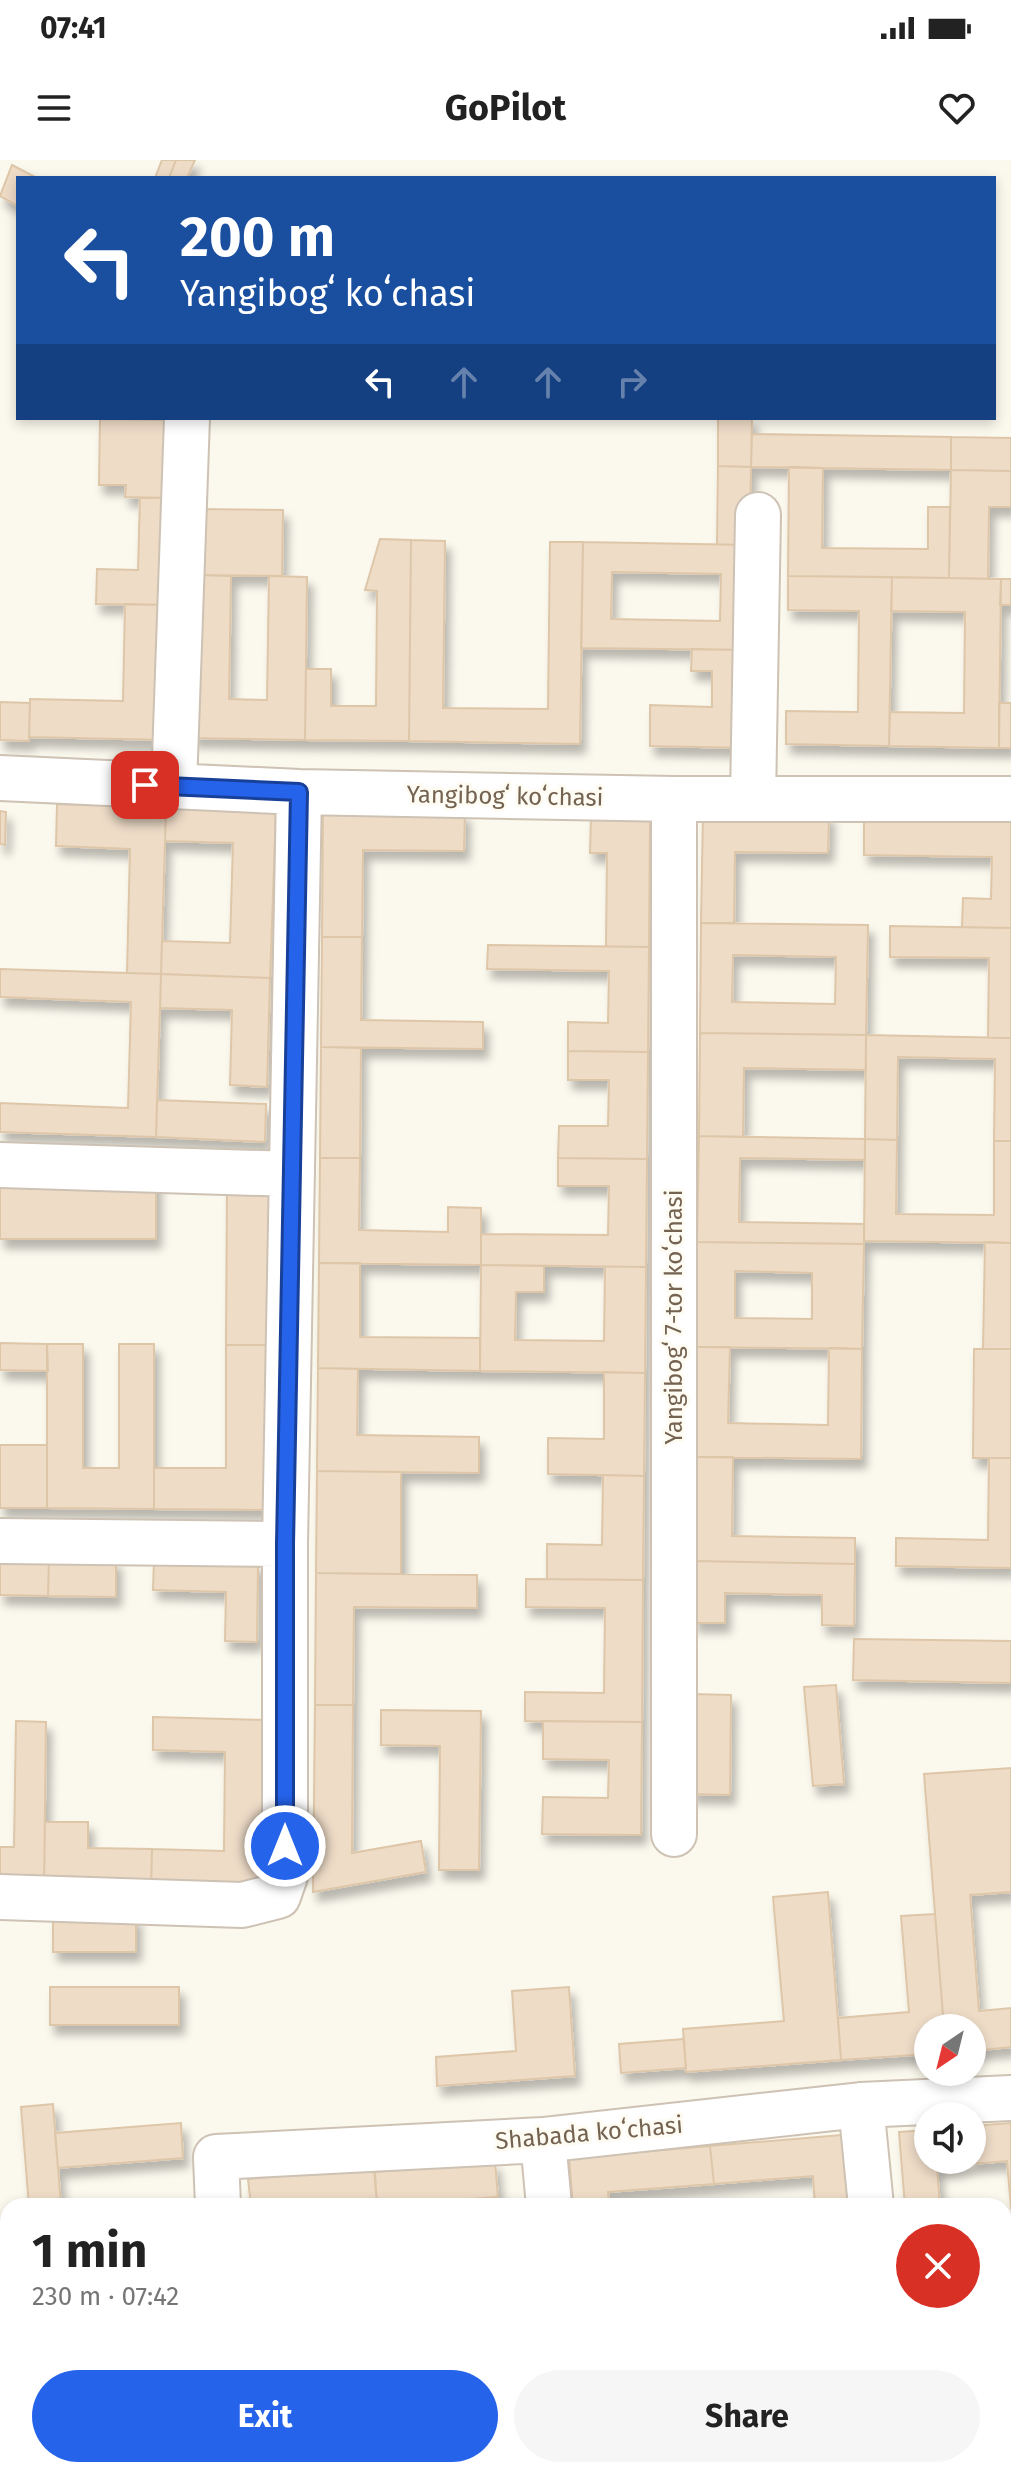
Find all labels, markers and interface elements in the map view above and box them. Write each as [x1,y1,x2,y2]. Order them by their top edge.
text: 07:41 [40,10,107,46]
icon: menu [32,86,76,130]
text: GoPilot [445,86,566,130]
icon: heart [935,86,979,130]
text: 200 m [180,204,335,271]
icon: left [48,208,152,312]
text: Yangibogʻ koʻchasi [180,272,476,316]
icon: left [358,360,402,404]
icon: ahead [442,360,486,404]
icon: ahead [526,360,570,404]
icon: right [610,360,654,404]
pin [111,751,179,819]
icon: arrive [123,763,167,807]
street label: Yangibogʻ koʻchasi [406,780,604,812]
street label: Yangibogʻ 7-tor koʻchasi [660,1189,688,1445]
position arrow [243,1804,327,1888]
north arrow [914,2014,986,2086]
map controls [914,2014,986,2174]
button: sound [914,2102,986,2174]
street label: Shabada koʻchasi [494,2111,684,2155]
text: 1 min [32,2222,147,2280]
button: close [896,2224,980,2308]
text: 230 m · 07:42 [32,2281,179,2312]
button: Exit [32,2370,498,2462]
button: Share [514,2370,980,2462]

